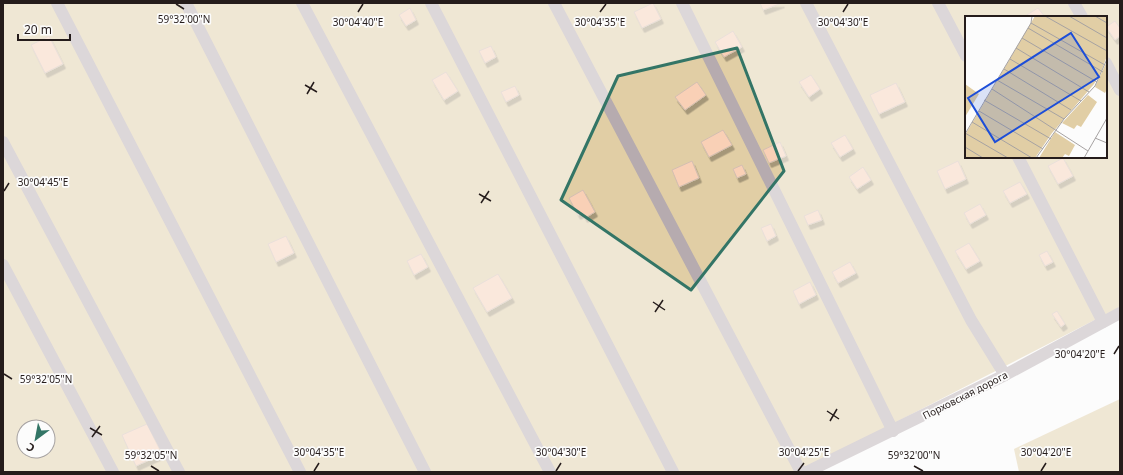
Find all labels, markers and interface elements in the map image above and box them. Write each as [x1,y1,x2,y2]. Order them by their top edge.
text: 59°32'00"N [158,12,210,26]
text: 30°04'40"E [333,15,383,29]
text: 30°04'35"E [575,15,625,29]
text: 30°04'30"E [818,15,868,29]
scale bar [18,16,70,42]
inset map [965,16,1107,158]
text: 20 m [24,21,52,38]
text: 30°04'45"E [18,175,68,189]
text: 30°04'20"E [1055,347,1105,361]
street label: Порховская дорога [920,368,1010,422]
text: 59°32'05"N [20,372,72,386]
north arrow [16,419,56,459]
text: С [23,440,37,456]
text: 30°04'35"E [294,445,344,459]
text: 30°04'30"E [536,445,586,459]
text: 30°04'25"E [779,445,829,459]
text: 30°04'20"E [1021,445,1071,459]
text: 59°32'05"N [125,448,177,462]
text: 59°32'00"N [888,448,940,462]

